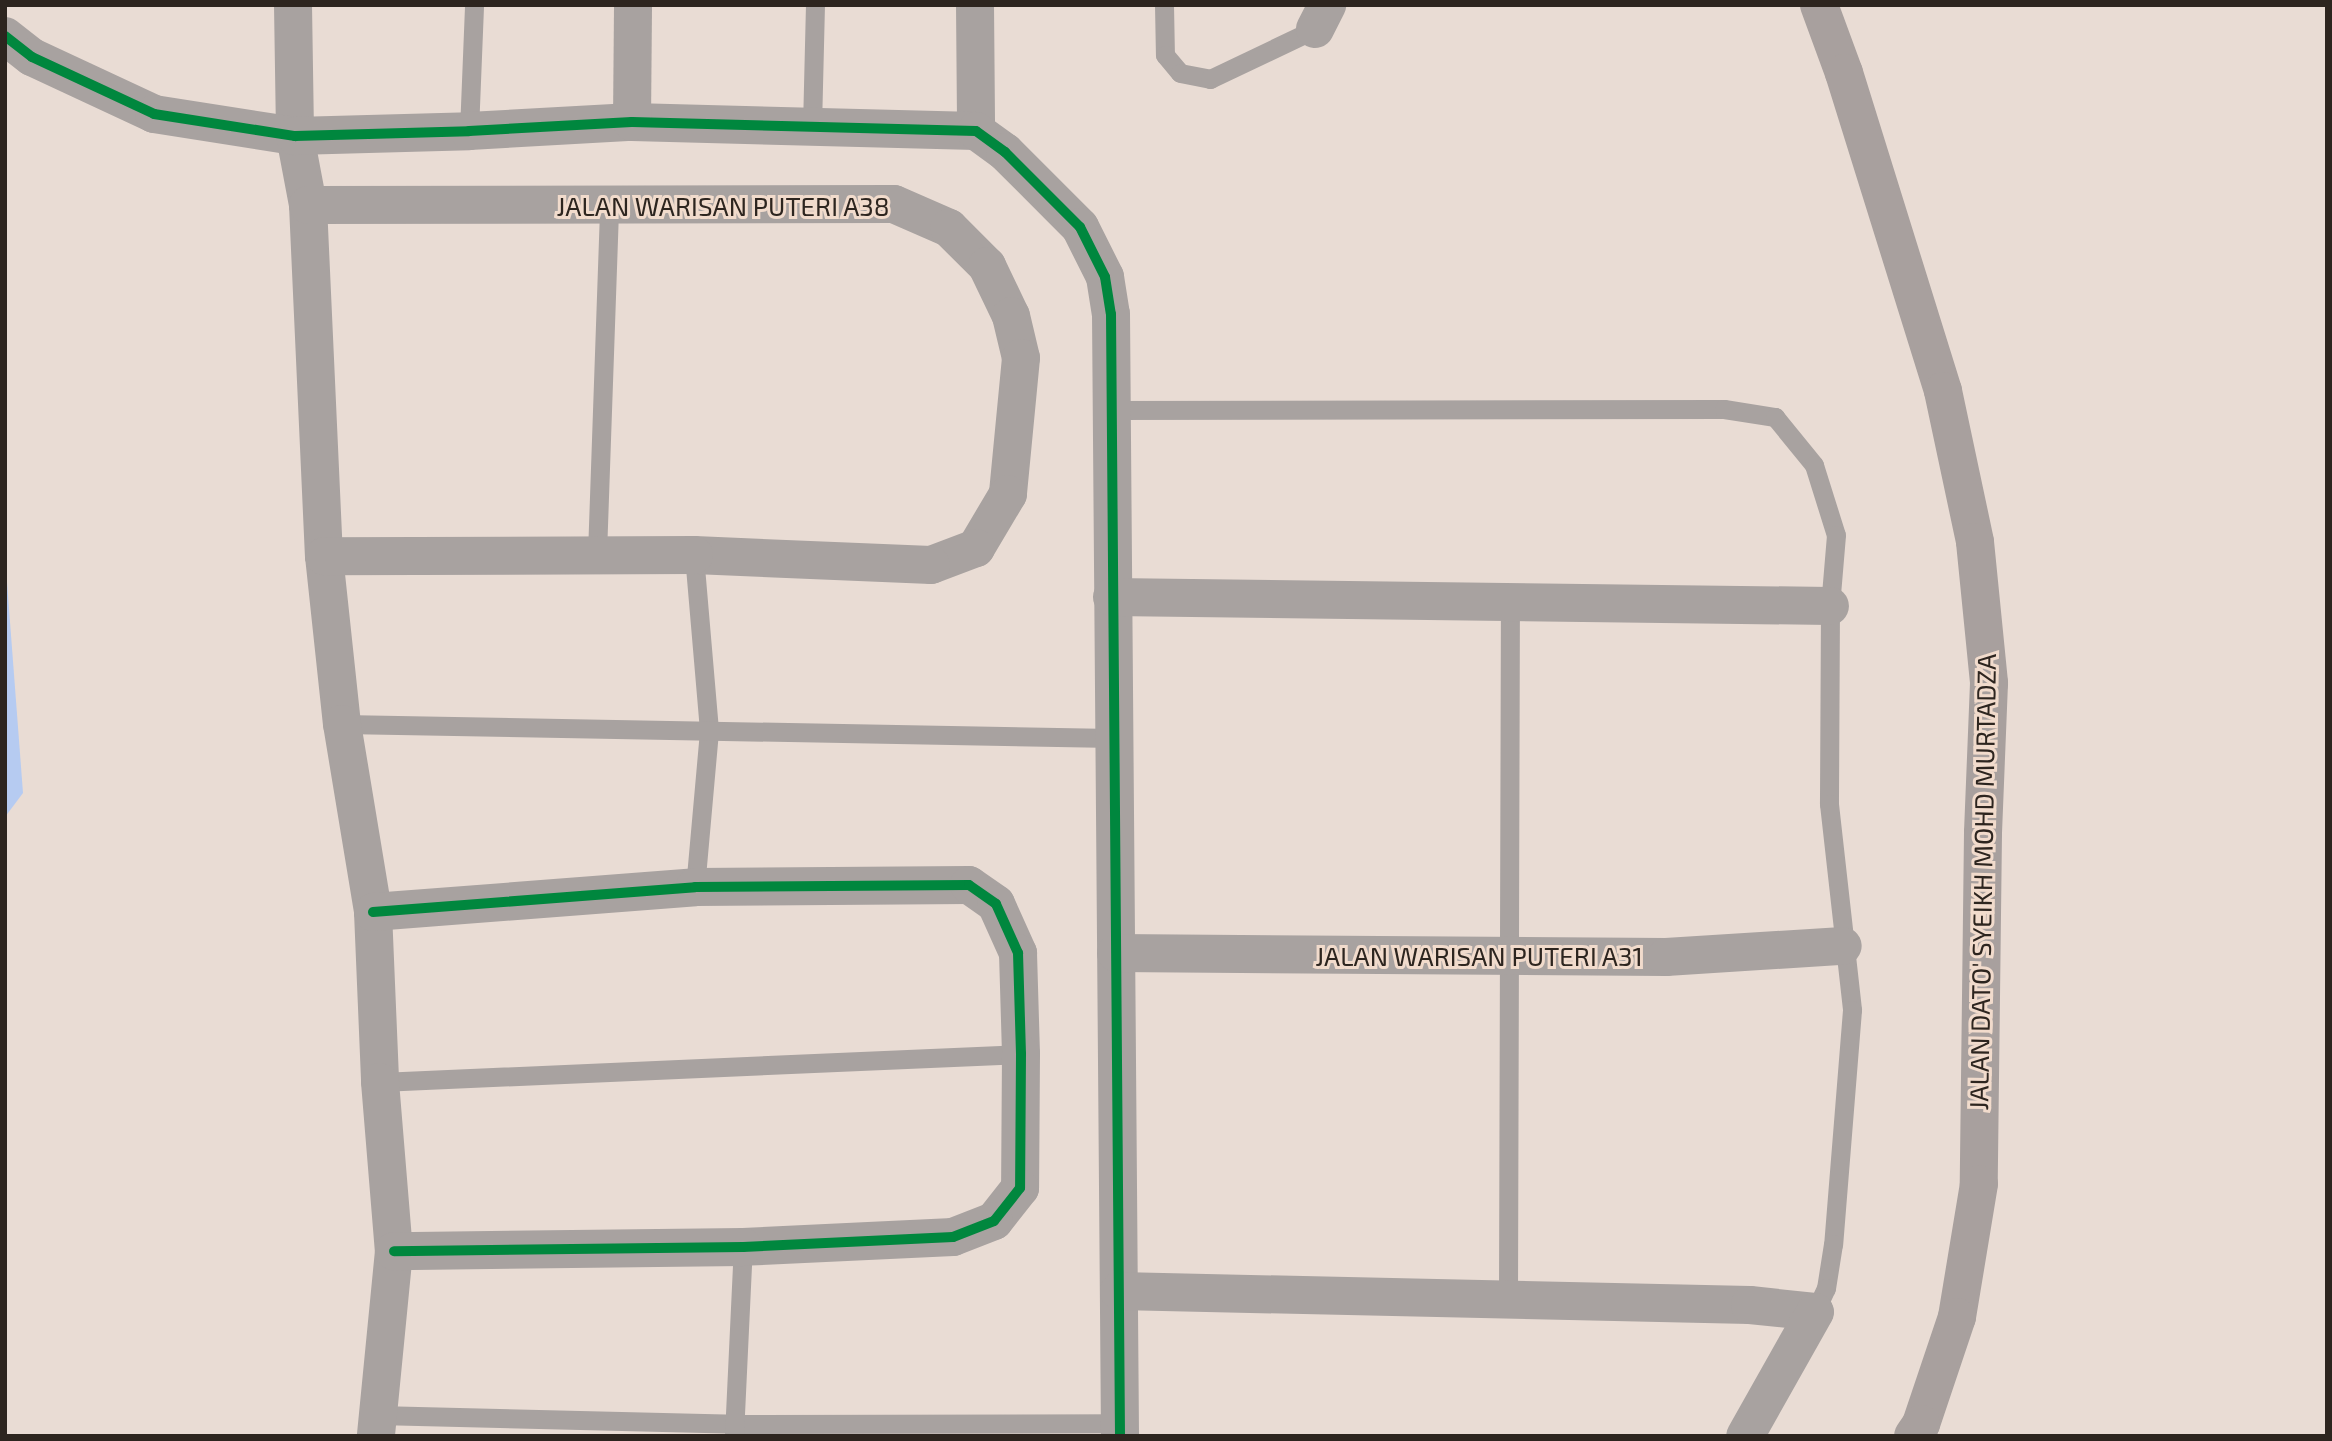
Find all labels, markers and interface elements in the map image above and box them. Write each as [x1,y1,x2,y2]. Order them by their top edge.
street label: JALAN WARISAN PUTERI A38 [556,190,890,222]
street label: JALAN DATO' SYEIKH MOHD MURTADZA [1962,653,2002,1111]
street label: JALAN WARISAN PUTERI A31 [1315,940,1643,972]

